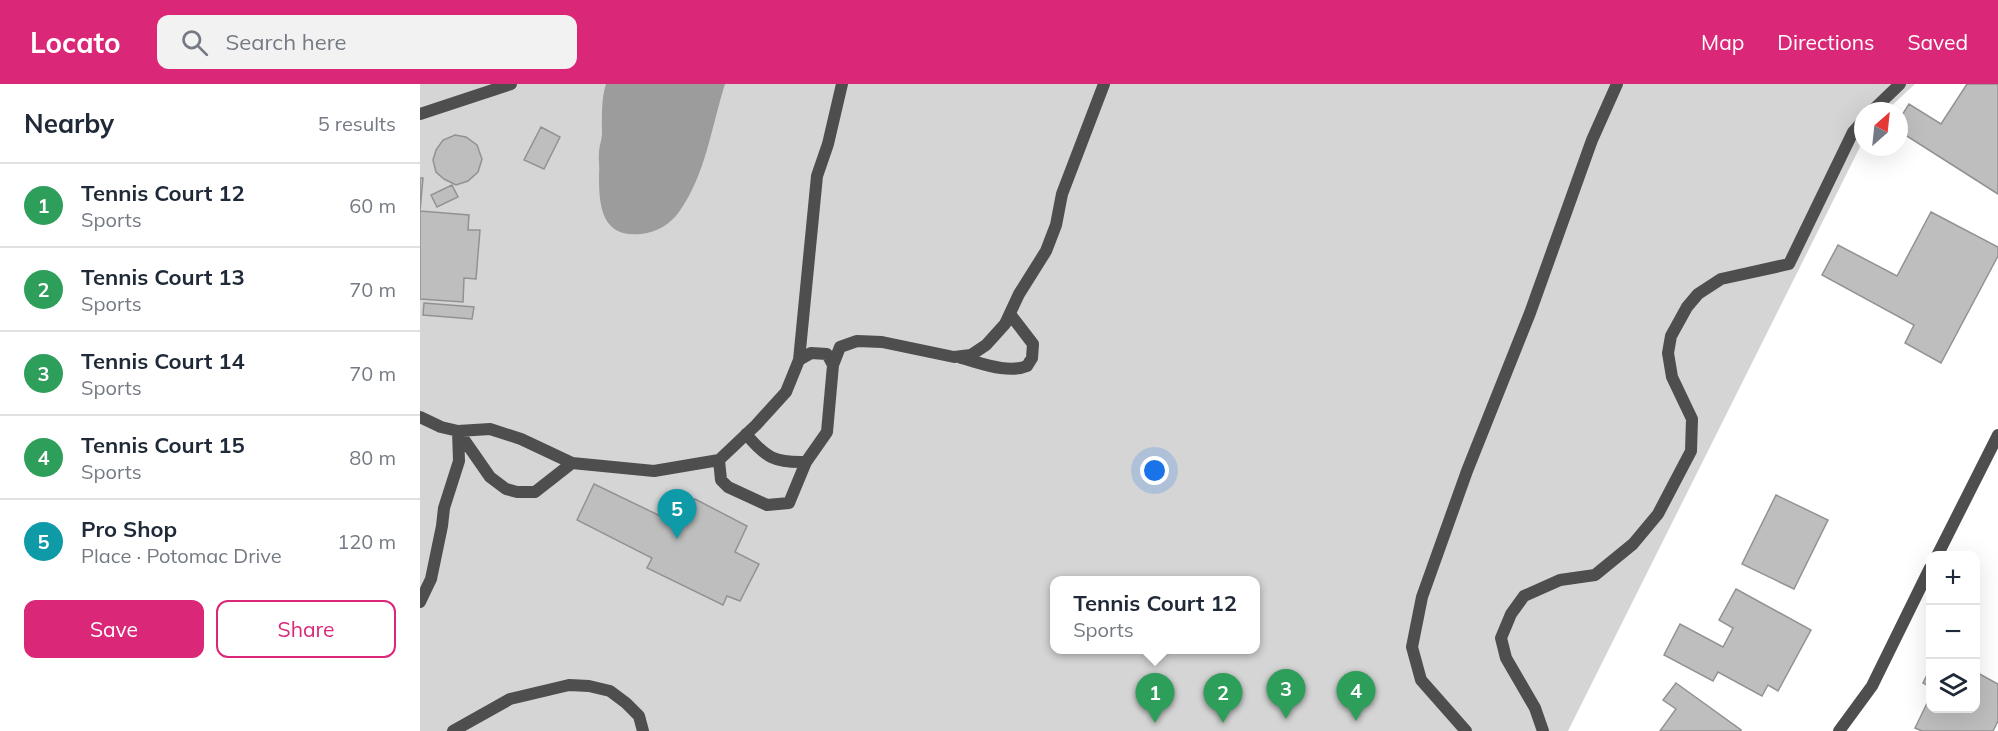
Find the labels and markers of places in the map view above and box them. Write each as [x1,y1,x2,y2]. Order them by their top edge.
pin: 5 [658,490,696,539]
pin: 3 [1266,670,1306,719]
pin: 4 [1336,672,1376,721]
pin: 1 [1136,674,1174,723]
pin: 2 [1204,674,1242,723]

